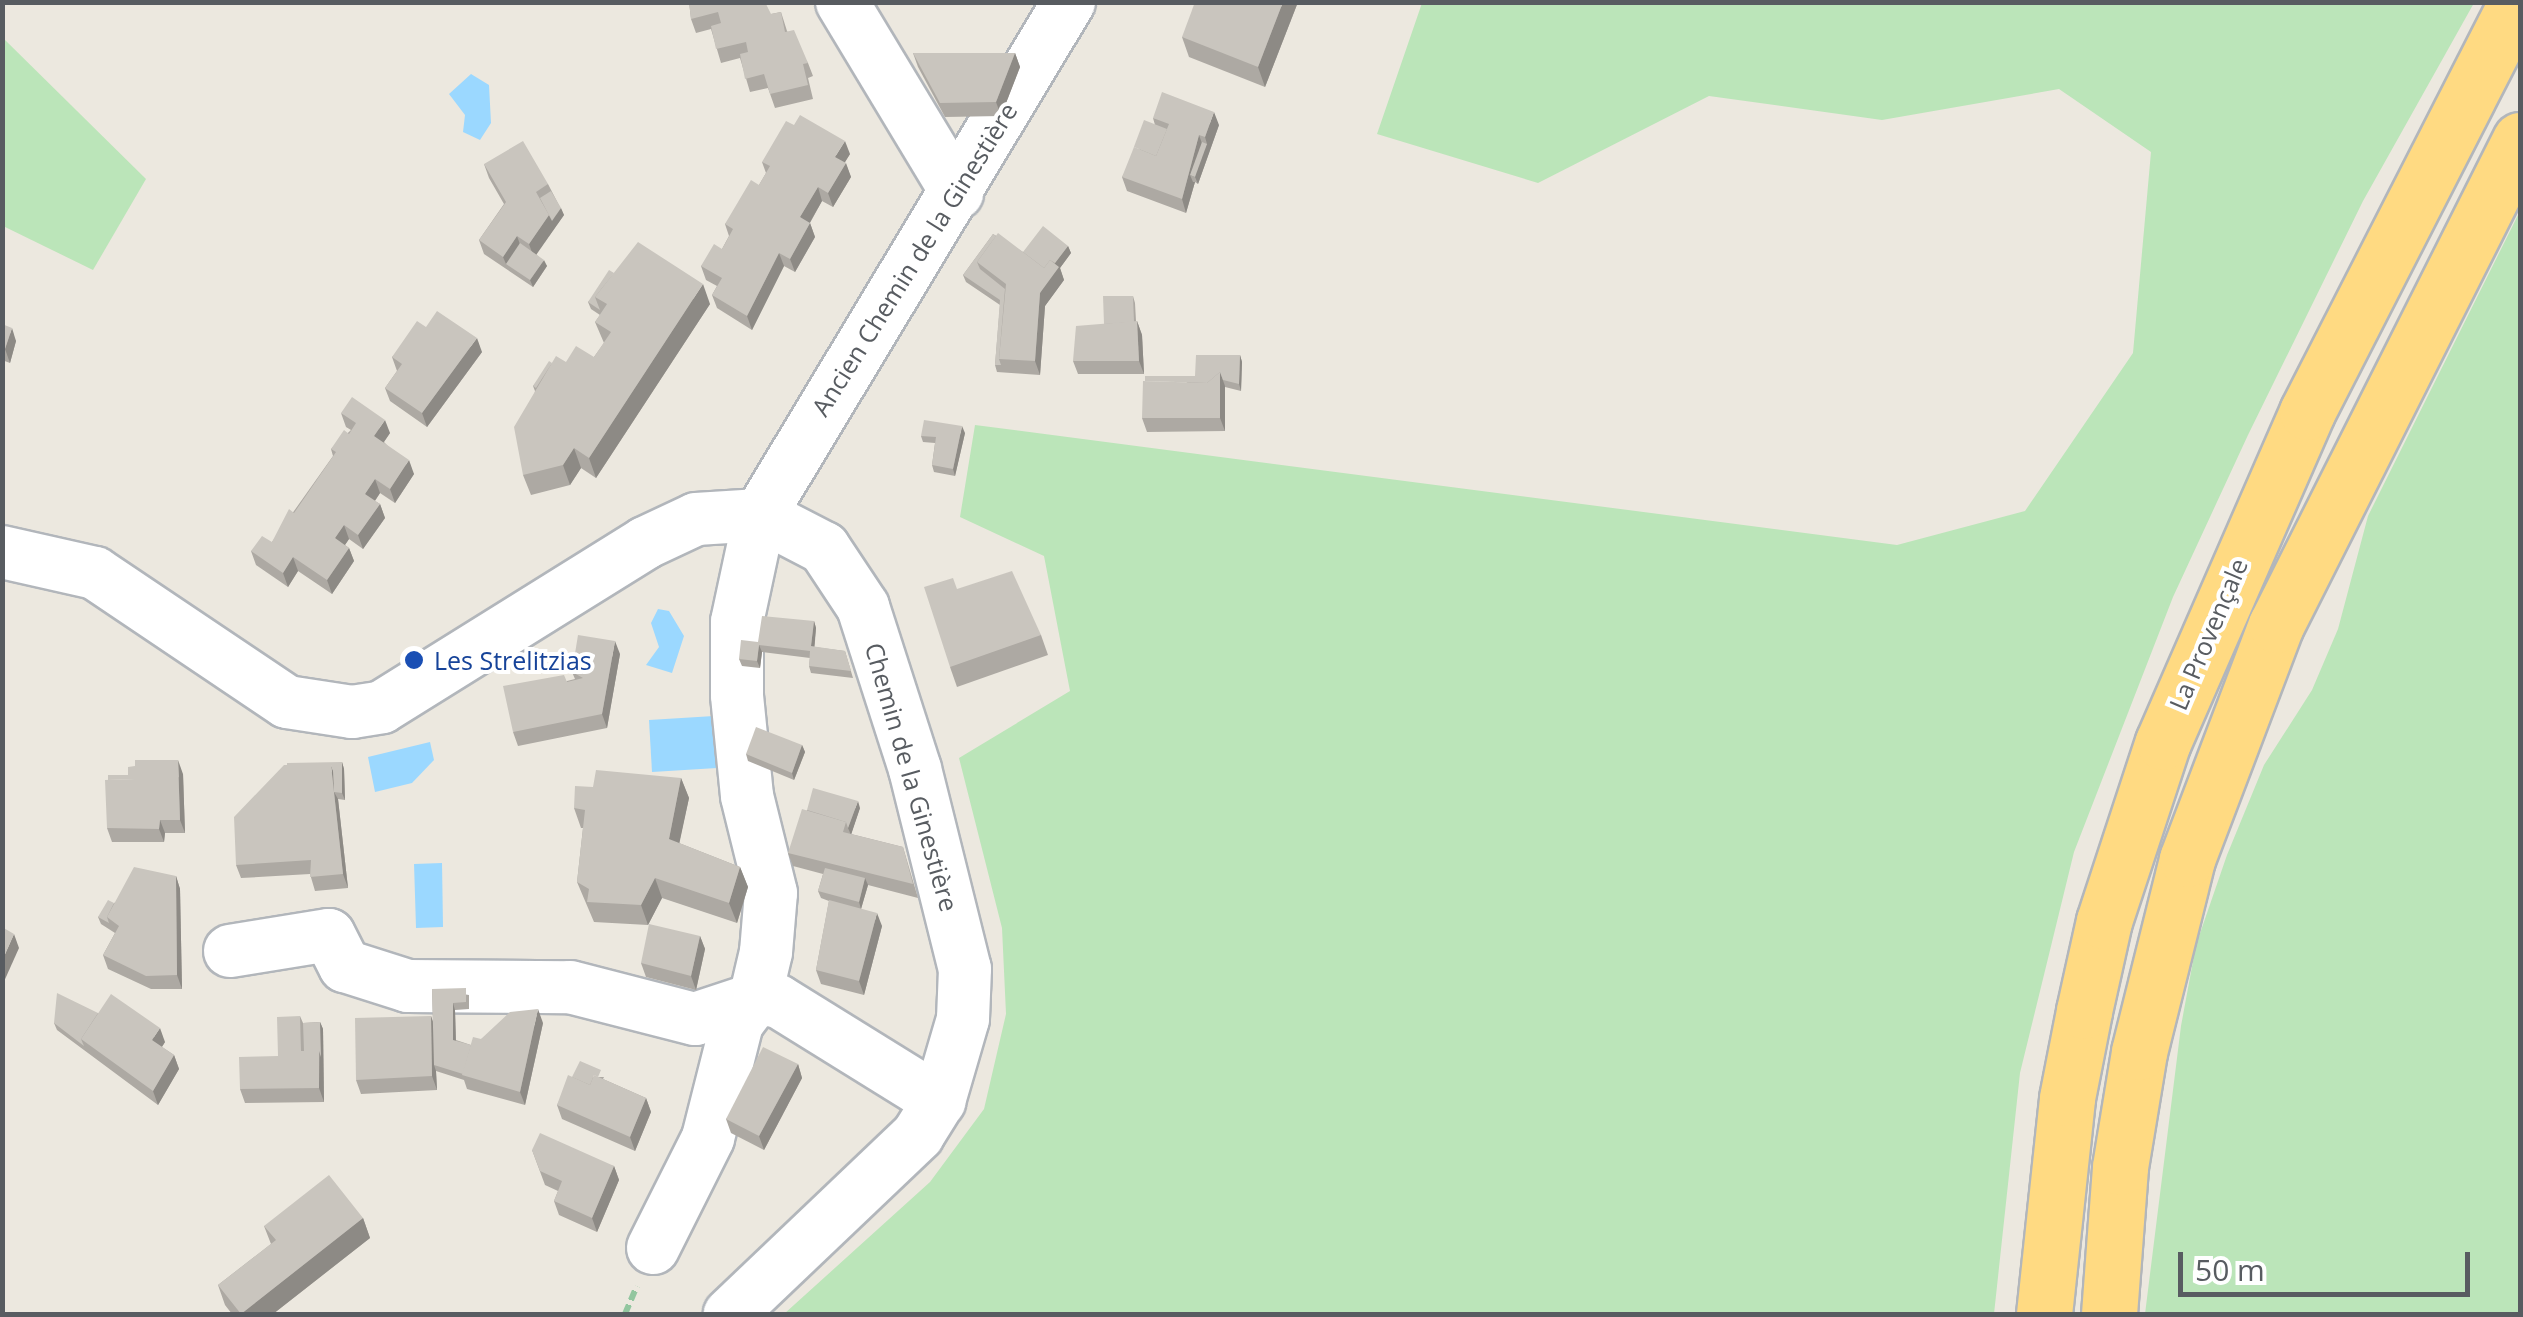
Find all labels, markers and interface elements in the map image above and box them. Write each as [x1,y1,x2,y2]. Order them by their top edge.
street label: Ancien Chemin de la Ginestière [805,97,1023,421]
street label: La Provençale [2163,554,2253,714]
street label: Chemin de la Ginestière [859,639,965,915]
place label: Les Strelitzias [434,645,592,675]
marker: Les Strelitzias [403,649,425,671]
scale bar [2183,1232,2476,1294]
text: 50 m [2195,1249,2265,1290]

